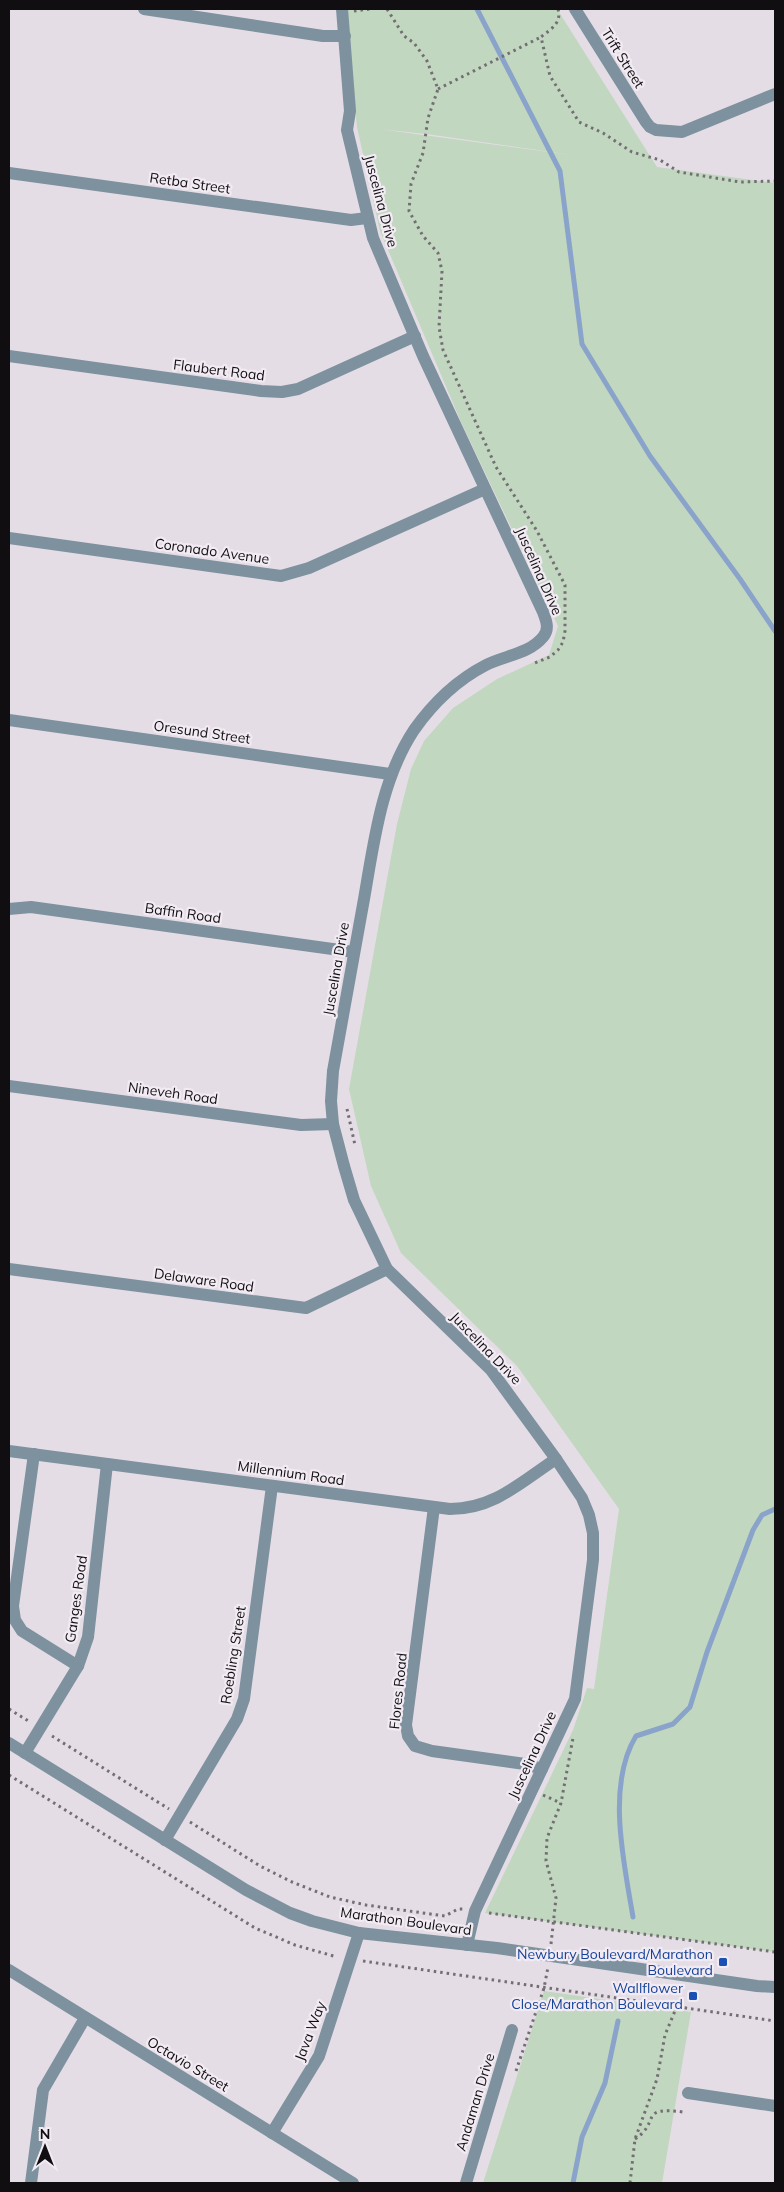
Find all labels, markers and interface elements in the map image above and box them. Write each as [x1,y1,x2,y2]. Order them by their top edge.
street label: Trift Street [597,25,649,91]
street label: Juscelina Drive [360,153,402,249]
street label: Retba Street [149,168,232,198]
street label: Flaubert Road [172,355,266,385]
street label: Juscelina Drive [512,524,566,618]
street label: Coronado Avenue [154,534,270,568]
street label: Oresund Street [153,716,252,748]
street label: Baffin Road [144,899,222,927]
street label: Juscelina Drive [319,921,353,1017]
street label: Nineveh Road [127,1078,219,1108]
street label: Delaware Road [153,1264,255,1296]
street label: Juscelina Drive [447,1308,525,1388]
street label: Millennium Road [236,1457,346,1489]
street label: Ganges Road [61,1554,91,1644]
street label: Roebling Street [216,1604,250,1705]
street label: Flores Road [385,1652,411,1730]
street label: Juscelina Drive [504,1708,560,1802]
street label: Marathon Boulevard [339,1903,473,1939]
place label: Newbury Boulevard/Marathon Boulevard [517,1945,713,1979]
marker: Newbury Boulevard/Marathon Boulevard [717,1956,729,1968]
place label: Wallflower Close/Marathon Boulevard [511,1979,684,2013]
marker: Wallflower Close/Marathon Boulevard [687,1990,699,2002]
street label: Java Way [290,1998,330,2064]
street label: Octavio Street [144,2033,232,2095]
street label: Andaman Drive [452,2051,498,2153]
north arrow [20,2122,70,2172]
text: N [40,2125,50,2143]

